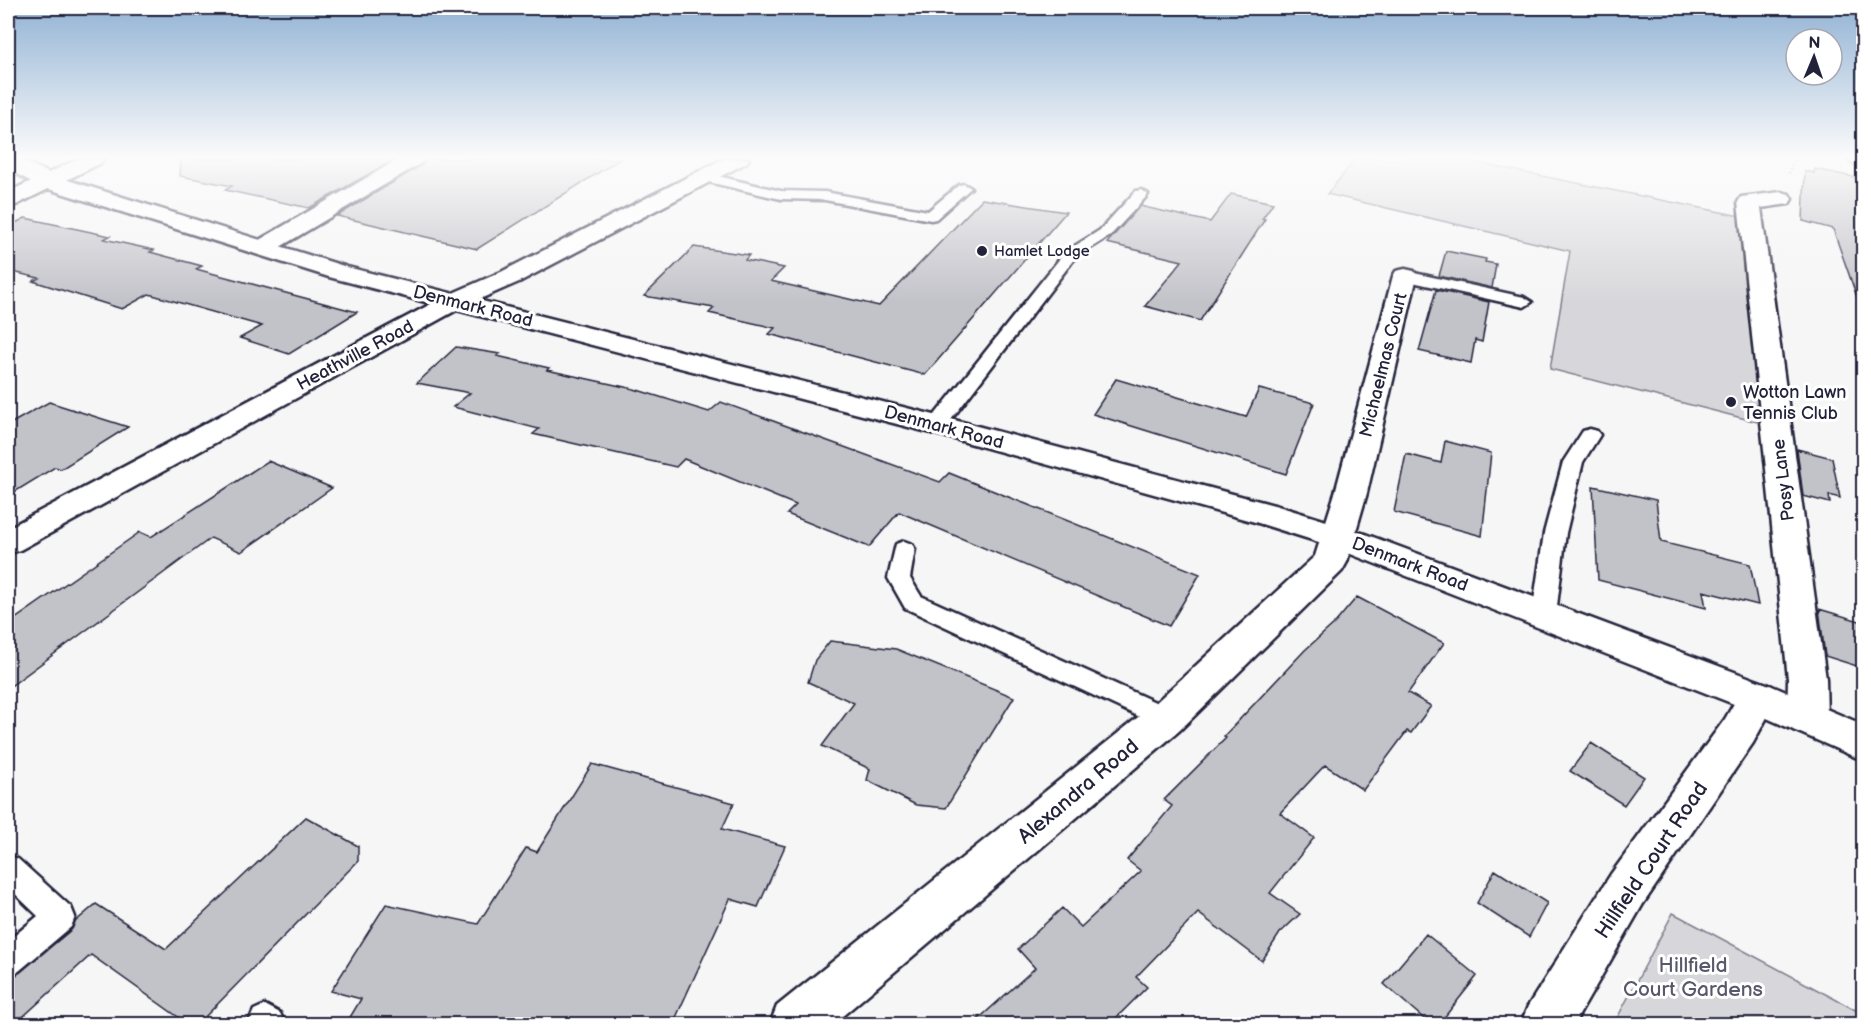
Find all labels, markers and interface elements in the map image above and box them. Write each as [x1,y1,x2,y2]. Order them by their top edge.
north arrow [1784,27,1844,87]
text: N [1808,34,1821,53]
place label: Hamlet Lodge [994,242,1090,261]
marker: Hamlet Lodge [975,244,989,258]
street label: Denmark Road [411,281,535,331]
street label: Michaelmas Court [1355,290,1412,440]
street label: Heathville Road [293,316,417,395]
place label: Wotton Lawn Tennis Club [1743,382,1846,424]
marker: Wotton Lawn Tennis Club [1724,395,1738,409]
street label: Denmark Road [882,401,1006,453]
street label: Posy Lane [1768,437,1799,522]
street label: Denmark Road [1349,533,1471,596]
street label: Alexandra Road [1013,734,1144,849]
street label: Hillfield Court Road [1590,777,1713,943]
park label: Hillfield Court Gardens [1623,953,1763,1002]

